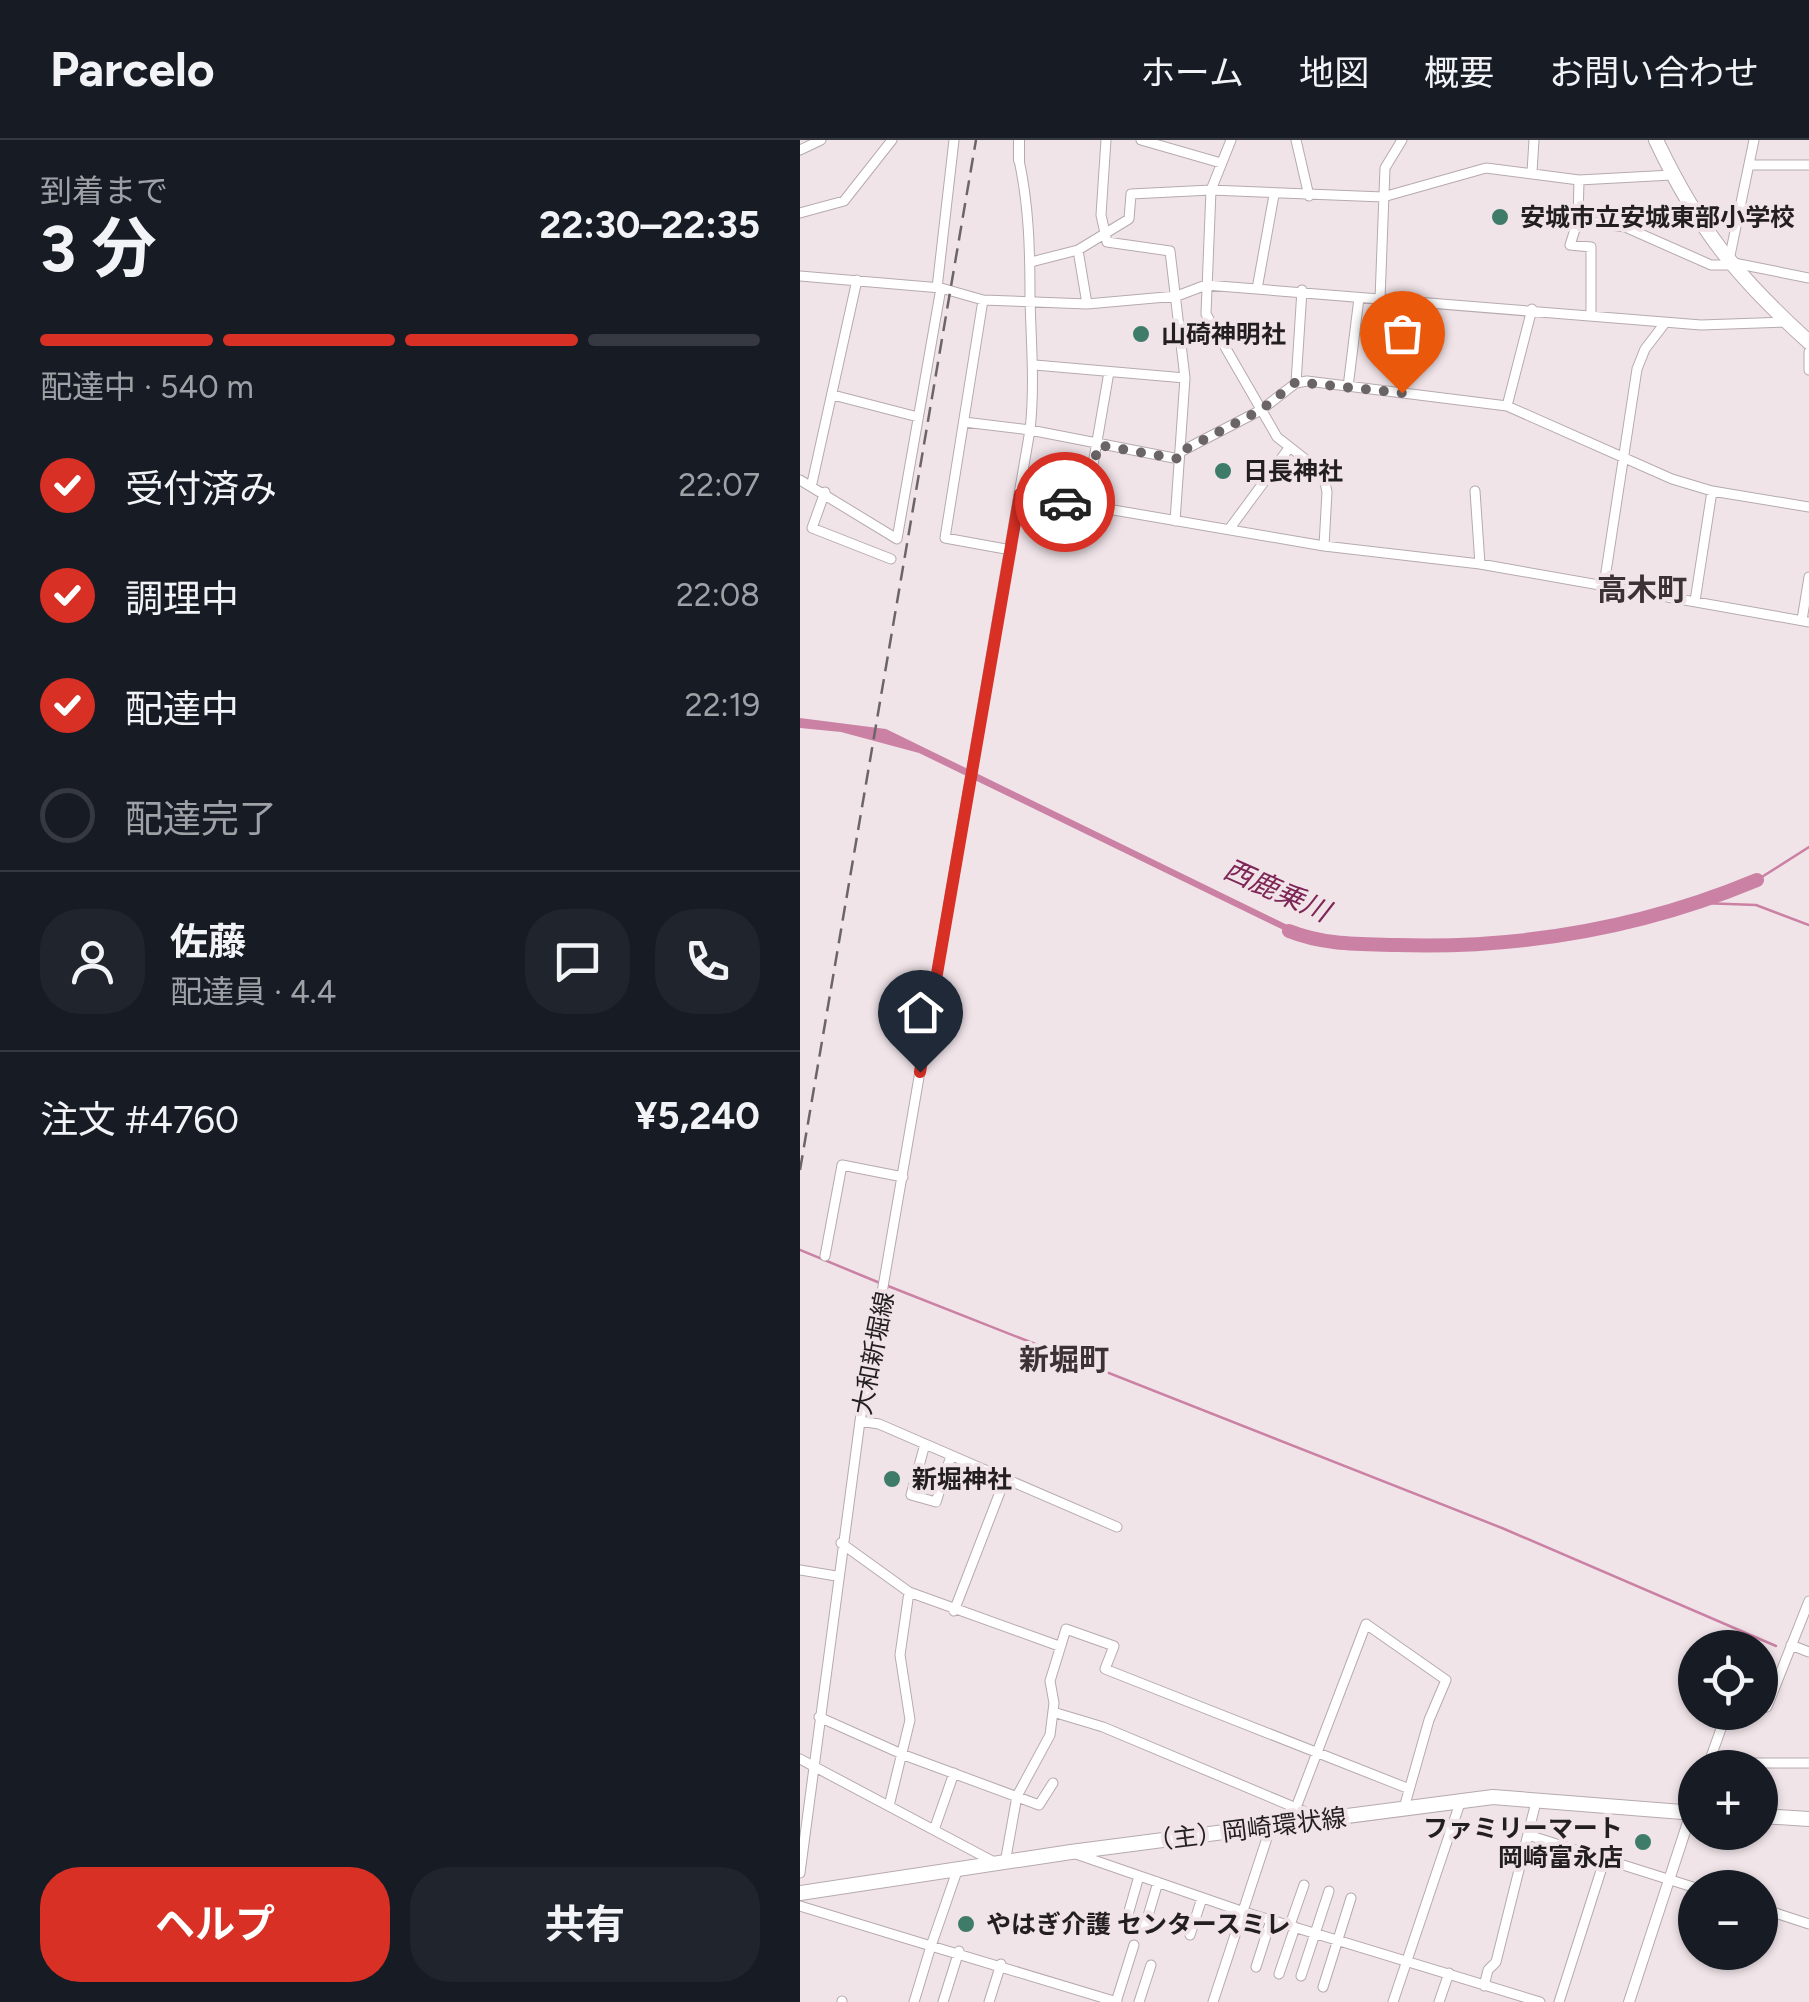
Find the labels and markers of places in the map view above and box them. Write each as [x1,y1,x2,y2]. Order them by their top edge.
place label: 安城市立安城東部小学校 [1520,202,1795,232]
marker: 安城市立安城東部小学校 [1489,206,1511,228]
pin [1360,291,1445,394]
place label: 山碕神明社 [1161,319,1286,349]
marker: 山碕神明社 [1130,323,1152,345]
place label: 日長神社 [1243,456,1343,486]
marker: 日長神社 [1212,460,1234,482]
pin [878,970,963,1073]
place label: 新堀神社 [912,1464,1012,1494]
marker: 新堀神社 [881,1468,903,1490]
place label: ファミリーマート 岡崎富永店 [1423,1813,1623,1872]
marker: ファミリーマート 岡崎富永店 [1632,1831,1654,1853]
place label: やはぎ介護 センタースミレ [986,1909,1291,1939]
marker: やはぎ介護 センタースミレ [955,1913,977,1935]

